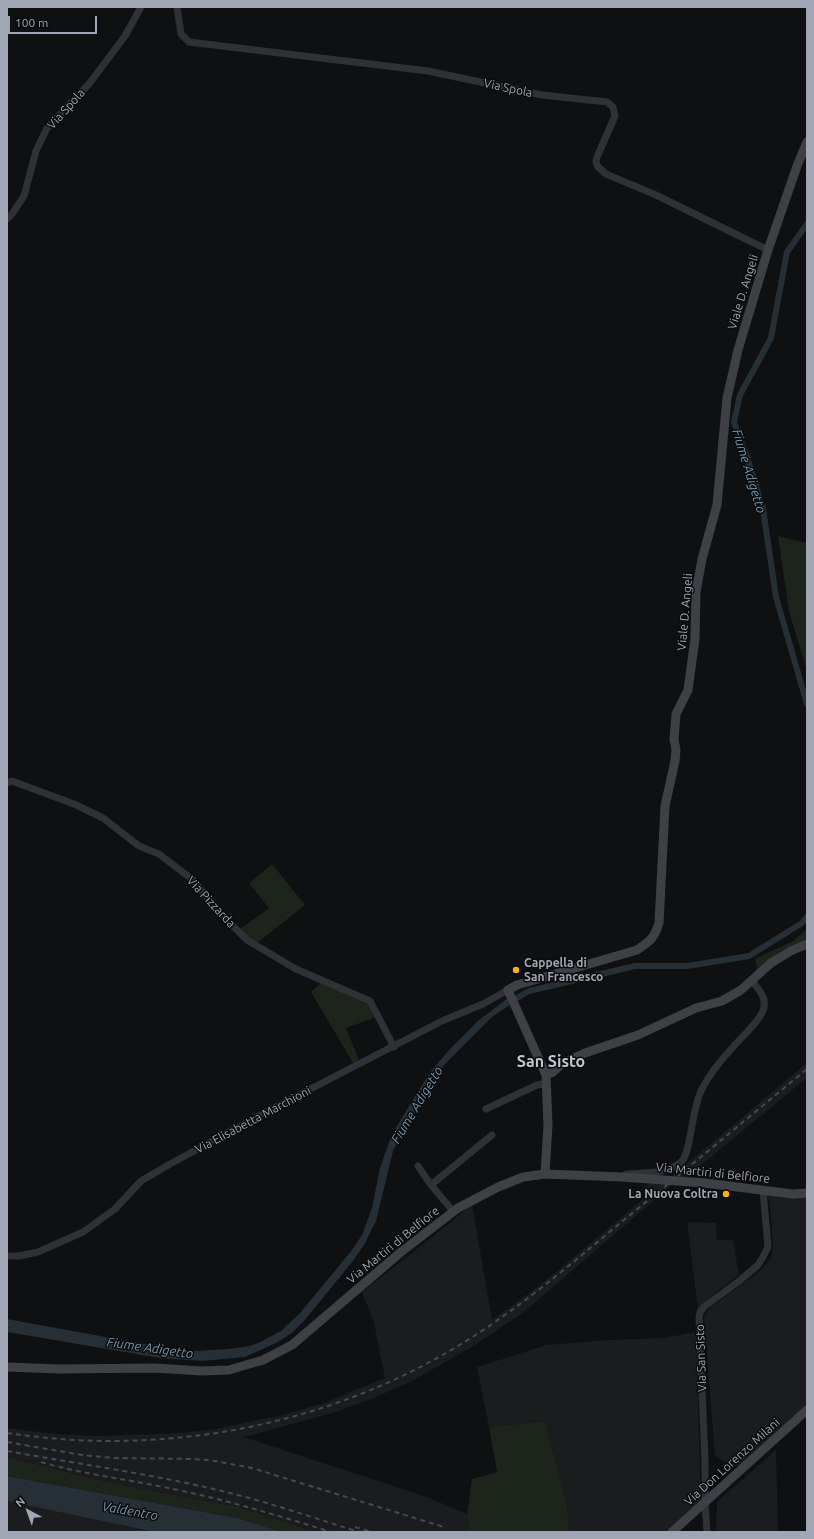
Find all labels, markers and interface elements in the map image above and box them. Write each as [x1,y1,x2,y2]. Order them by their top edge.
scale bar [10,8,99,34]
text: 100 m [15,16,48,29]
street label: Via Spola [482,76,534,100]
street label: Via Spola [44,86,88,132]
street label: Viale D. Angeli [725,253,761,331]
water label: Fiume Adigetto [729,427,769,515]
street label: Viale D. Angeli [674,573,696,651]
street label: Via Pizzarda [184,873,238,931]
place label: Cappella di San Francesco [524,956,603,984]
marker: Cappella di San Francesco [511,965,521,975]
district label: San Sisto [517,1052,585,1072]
water label: Fiume Adigetto [388,1064,446,1146]
street label: Via Elisabetta Marchioni [193,1083,313,1157]
street label: Via Martiri di Belfiore [655,1160,771,1186]
place label: La Nuova Coltra [628,1187,718,1201]
marker: La Nuova Coltra [721,1189,731,1199]
street label: Via Martiri di Belfiore [344,1203,442,1287]
street label: Via San Sisto [693,1324,709,1392]
water label: Fiume Adigetto [106,1334,194,1362]
street label: Via Don Lorenzo Milani [681,1415,783,1509]
north arrow [8,1491,48,1531]
text: N [13,1495,27,1509]
water label: Valdentro [101,1498,159,1524]

